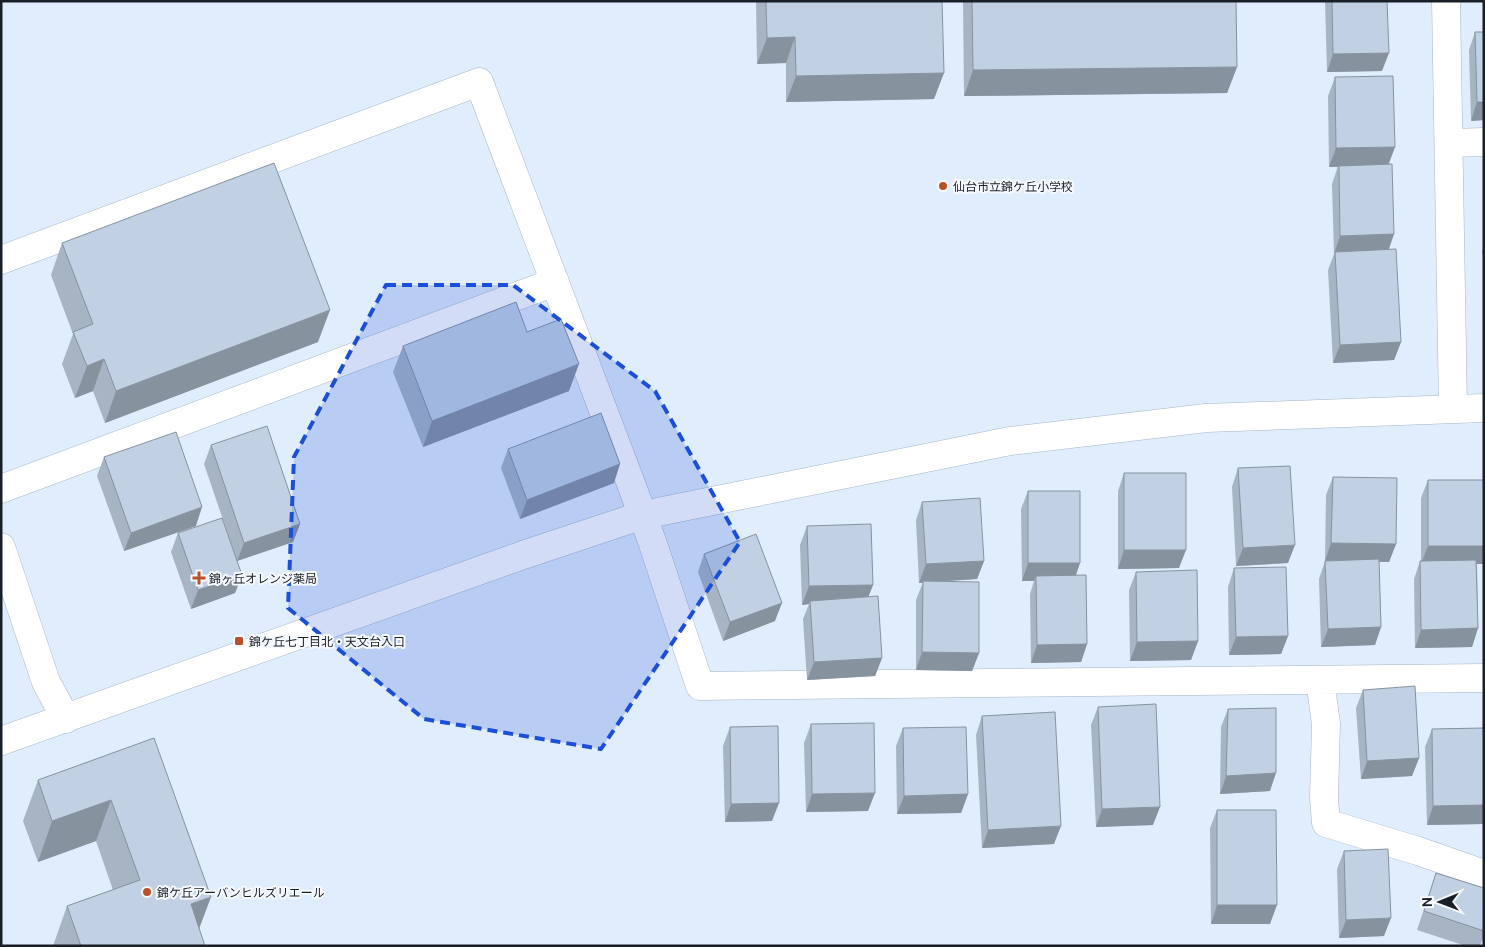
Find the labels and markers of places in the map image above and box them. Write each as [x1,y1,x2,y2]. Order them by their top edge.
marker: 仙台市立錦ケ丘小学校 [937,180,949,192]
place label: 仙台市立錦ケ丘小学校 [953,180,1073,193]
marker: 錦ヶ丘オレンジ薬局 [193,572,205,584]
place label: 錦ヶ丘オレンジ薬局 [209,572,317,585]
marker: 錦ケ丘七丁目北・天文台入口 [233,635,245,647]
place label: 錦ケ丘七丁目北・天文台入口 [249,635,405,648]
marker: 錦ケ丘アーバンヒルズリエール [141,886,153,898]
place label: 錦ケ丘アーバンヒルズリエール [157,886,325,899]

